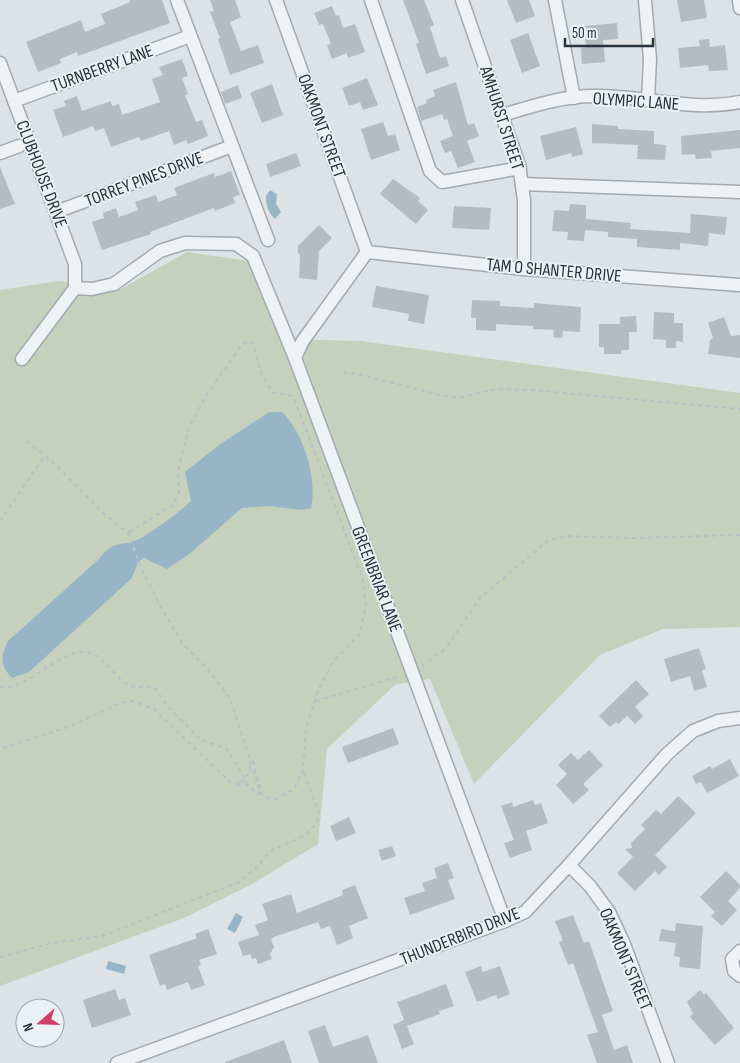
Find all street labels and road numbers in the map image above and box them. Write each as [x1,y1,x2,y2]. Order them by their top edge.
street label: TURNBERRY LANE [48,40,156,97]
street label: AMHURST STREET [475,63,528,173]
street label: OAKMONT STREET [293,71,350,181]
street label: OLYMPIC LANE [592,88,680,115]
street label: CLUBHOUSE DRIVE [11,118,72,231]
street label: TORREY PINES DRIVE [82,147,206,212]
street label: TAM O SHANTER DRIVE [486,254,622,287]
street label: GREENBRIAR LANE [347,523,406,635]
street label: THUNDERBIRD DRIVE [397,903,523,970]
street label: OAKMONT STREET [595,905,656,1013]

